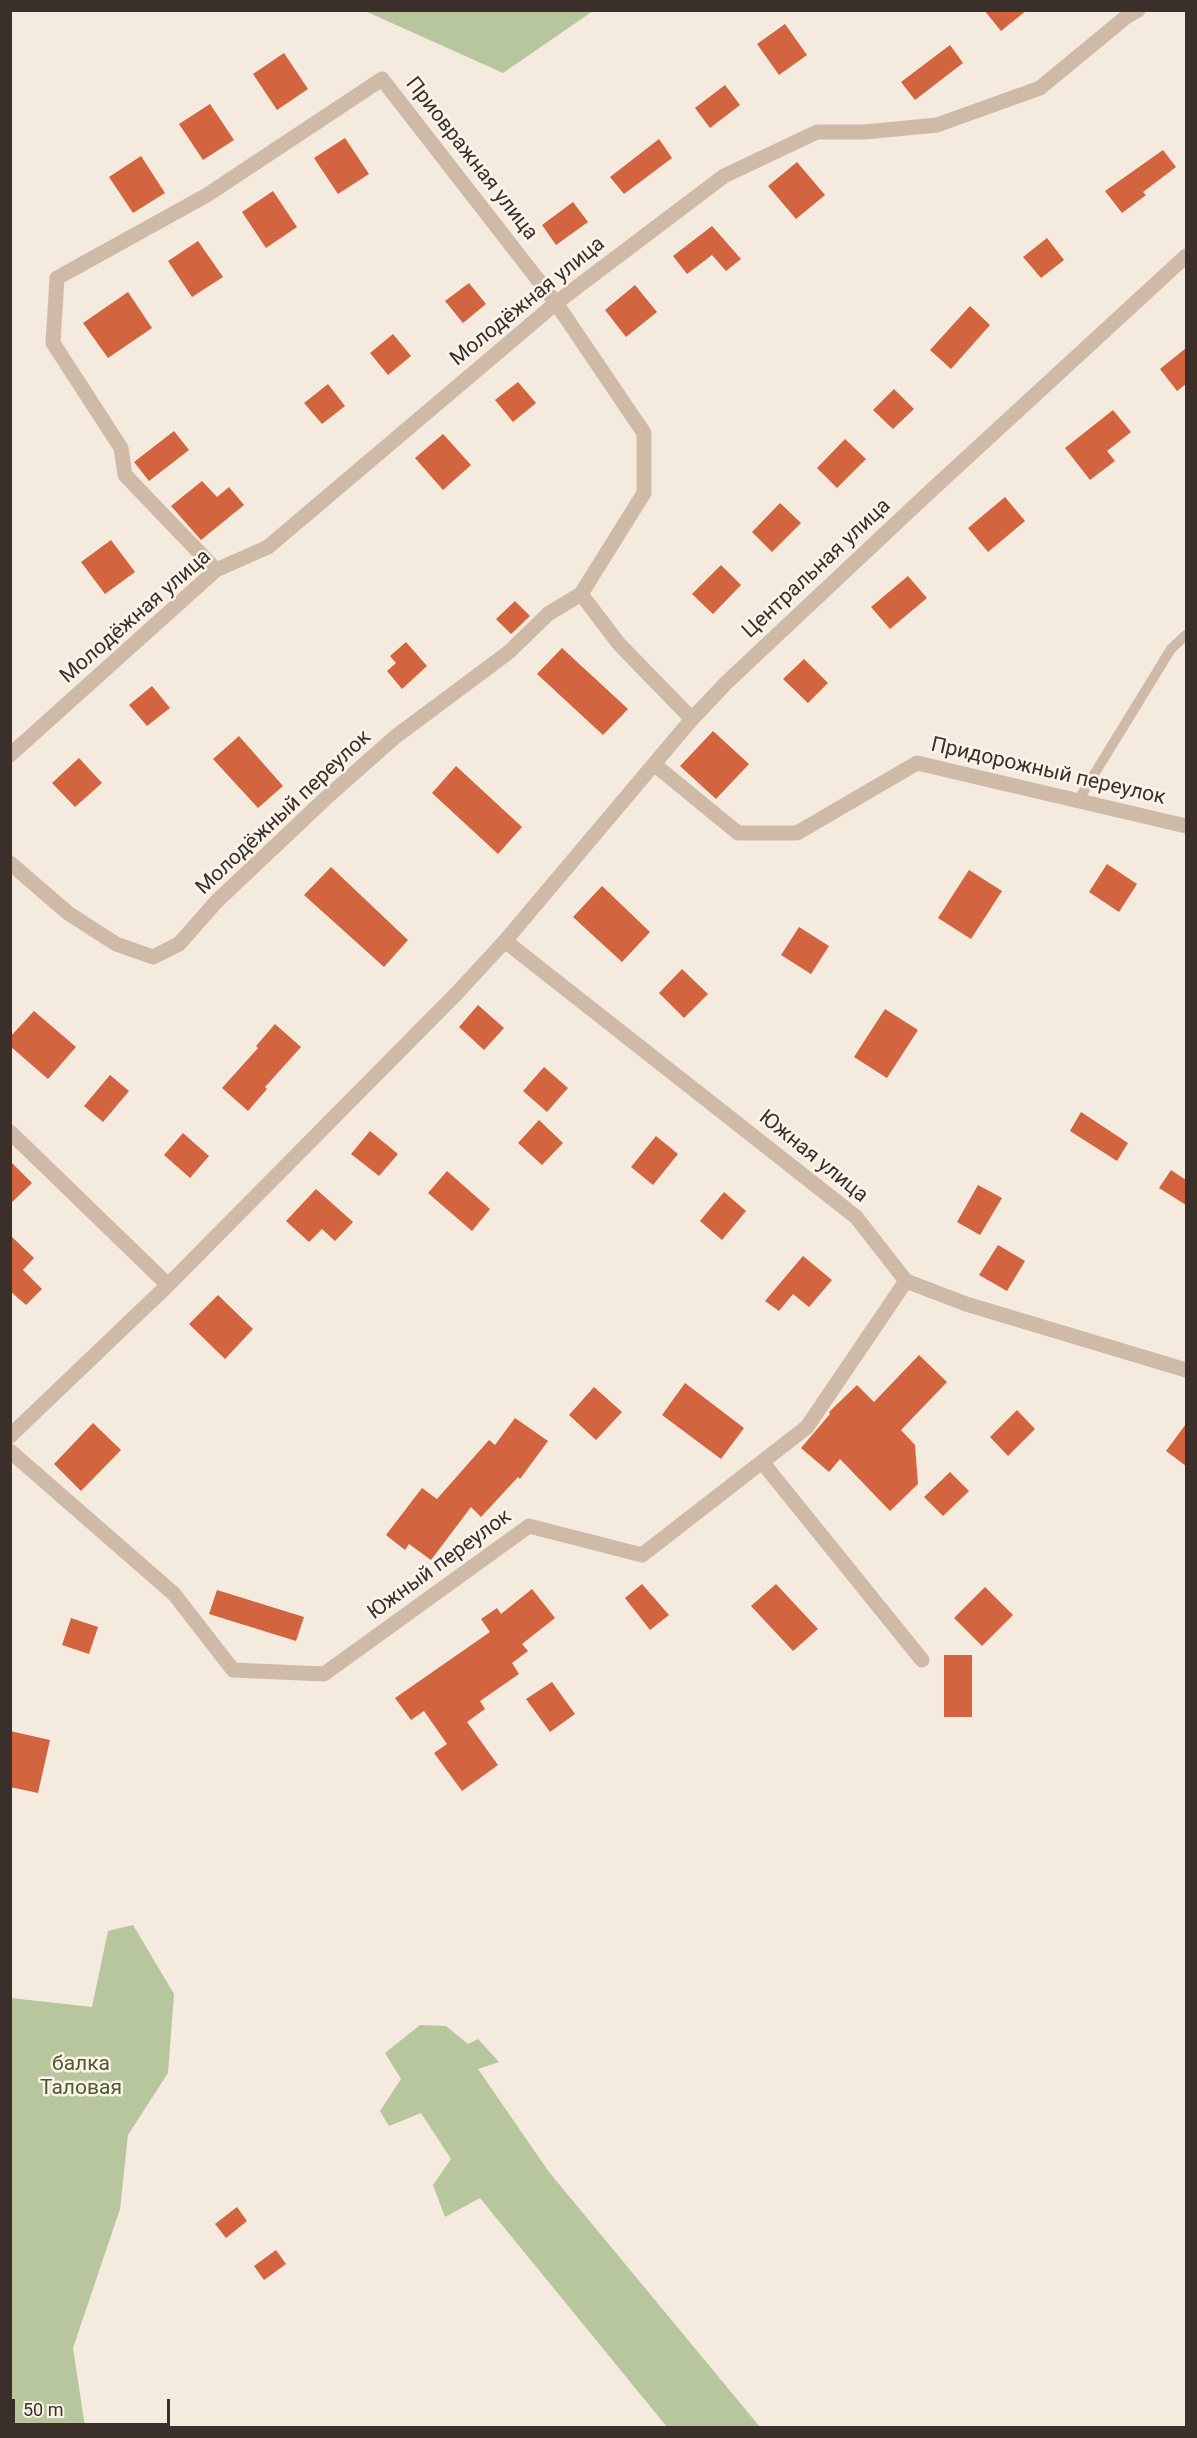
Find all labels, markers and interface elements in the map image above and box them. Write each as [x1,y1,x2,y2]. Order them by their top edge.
street label: Приовражная улица [399,72,543,246]
street label: Молодёжная улица [446,232,610,372]
street label: Центральная улица [738,494,896,644]
street label: Молодёжная улица [56,545,216,689]
street label: Молодёжный переулок [191,725,377,901]
street label: Придорожный переулок [928,733,1168,811]
street label: Южная улица [753,1105,873,1209]
street label: Южный переулок [363,1504,517,1626]
park label: балка Таловая [40,2052,122,2102]
scale bar [15,2387,172,2425]
text: 50 m [23,2399,63,2420]

